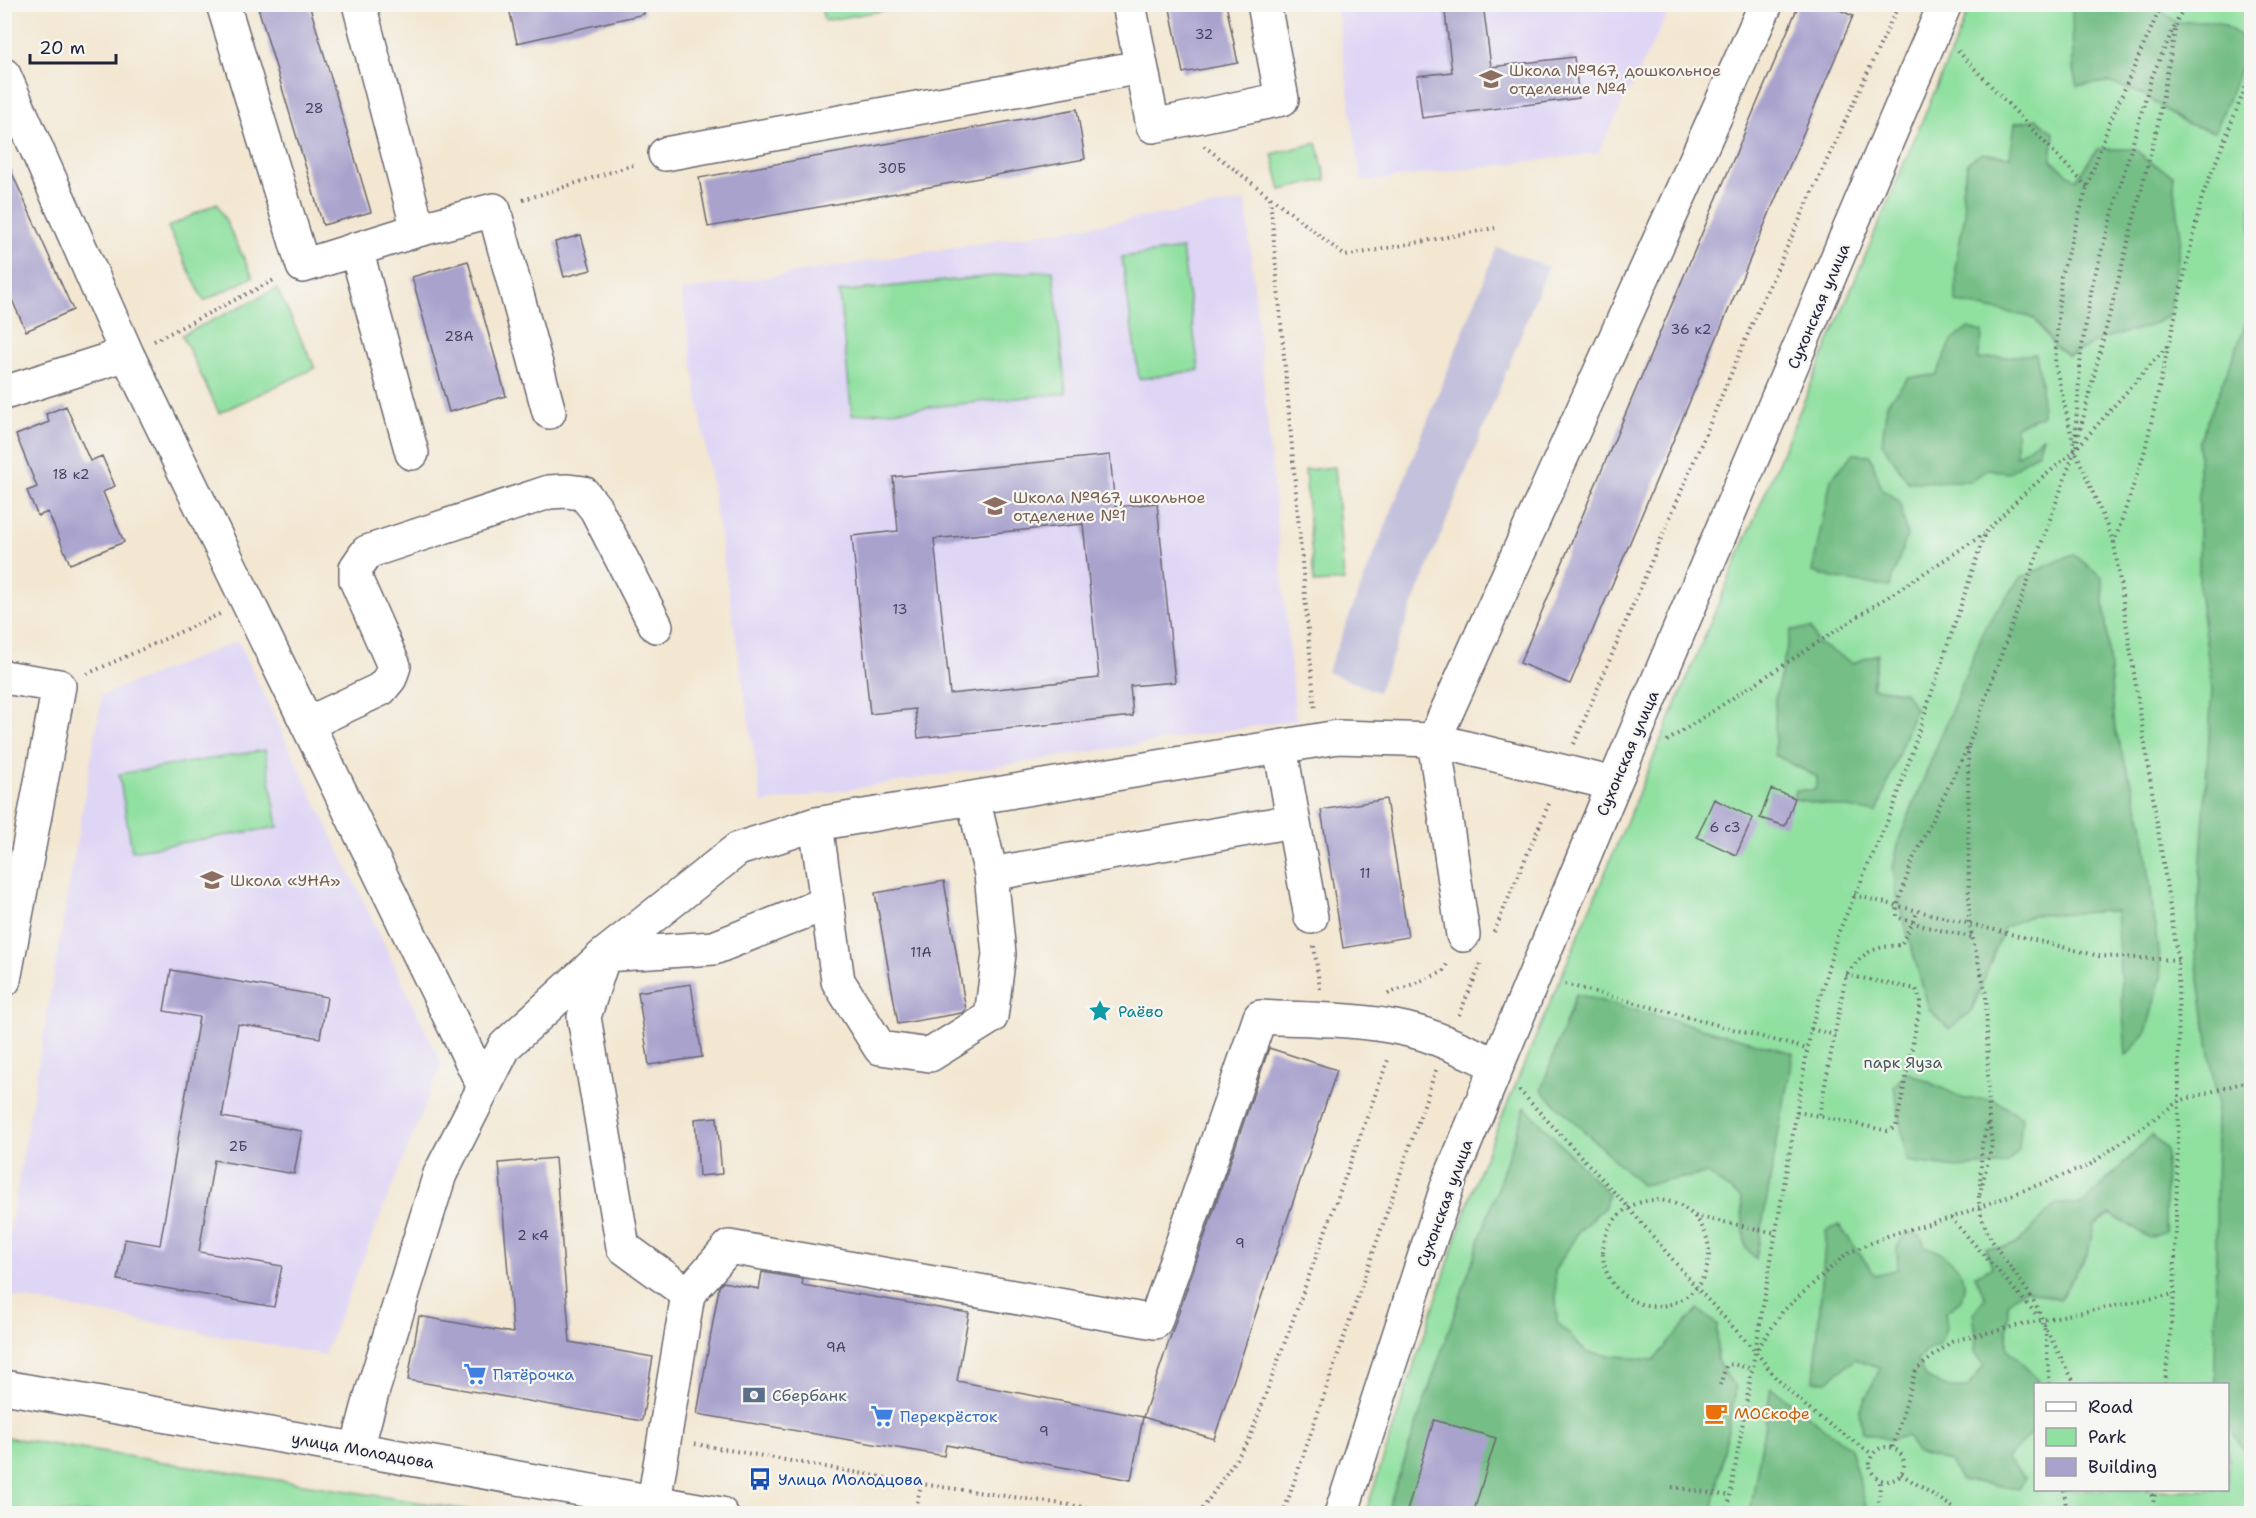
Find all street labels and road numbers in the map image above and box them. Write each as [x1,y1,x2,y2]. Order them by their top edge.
street label: Сухонская улица [1783,240,1854,372]
street label: Сухонская улица [1592,687,1663,819]
street label: Сухонская улица [1412,1136,1477,1270]
street label: улица Молодцова [290,1428,436,1473]

